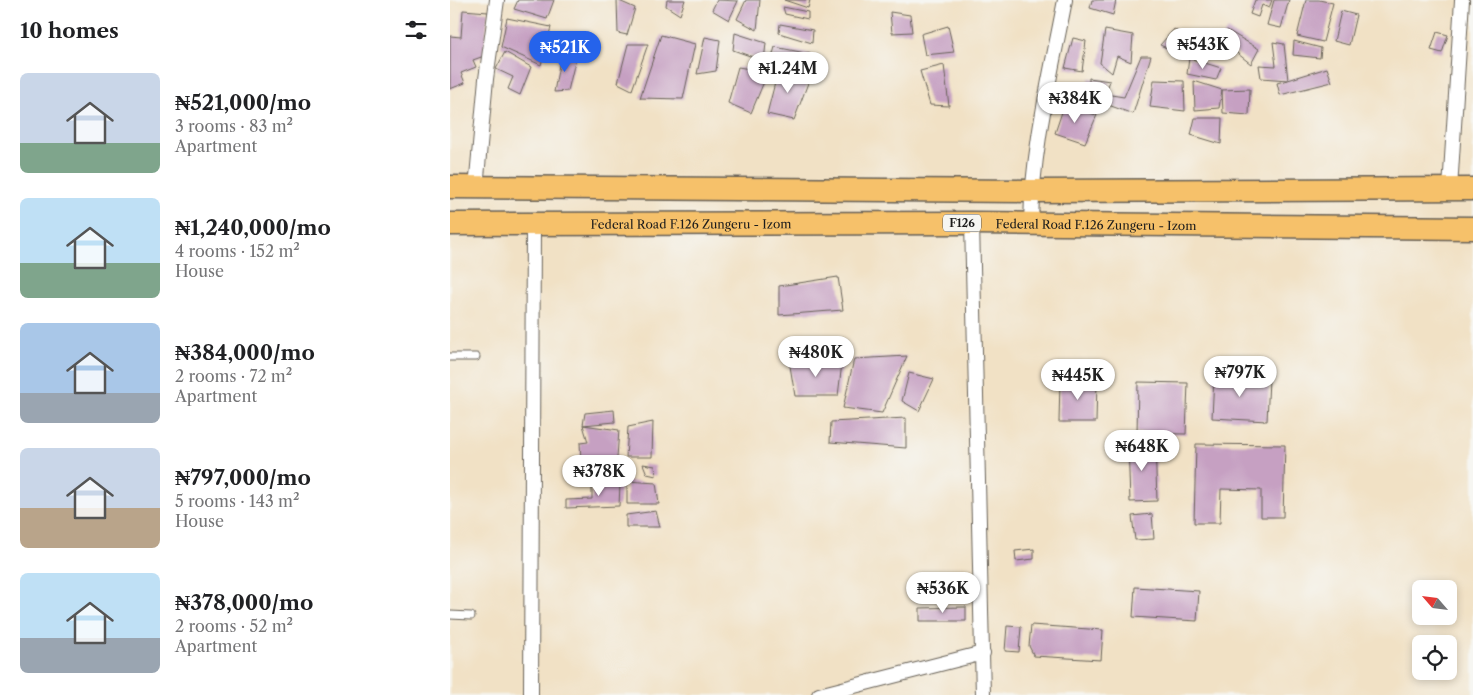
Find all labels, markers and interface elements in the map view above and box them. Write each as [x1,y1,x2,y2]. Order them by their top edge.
icon: filters [402,16,430,44]
text: 10 homes [20,18,119,43]
pin: ₦543K [1168,28,1238,70]
pin: ₦521K [530,30,600,73]
text: ₦543K [1177,34,1229,54]
text: ₦521K [540,37,590,57]
pin: ₦1.24M [747,52,829,94]
text: ₦1.24M [758,58,818,78]
pin: ₦384K [1040,82,1110,124]
text: ₦384K [1049,88,1101,108]
text: ₦521,000/mo [175,90,311,115]
icon: home [60,93,120,153]
text: 3 rooms · 83 m² [175,116,293,136]
text: Apartment [175,136,257,156]
road number: F126 [943,214,981,232]
text: ₦1,240,000/mo [175,215,331,240]
street label: Federal Road F.126 Zungeru - Izom [591,216,791,231]
street label: Federal Road F.126 Zungeru - Izom [995,216,1197,233]
icon: home [60,218,120,278]
text: 4 rooms · 152 m² [175,241,300,261]
text: House [175,261,224,281]
pin: ₦480K [781,336,851,378]
text: ₦384,000/mo [175,340,315,365]
text: ₦480K [789,342,843,362]
icon: home [60,343,120,403]
pin: ₦797K [1205,356,1275,398]
pin: ₦445K [1043,358,1113,401]
text: ₦797K [1215,362,1265,382]
text: ₦445K [1052,365,1104,385]
text: 2 rooms · 72 m² [175,366,292,386]
text: Apartment [175,386,257,406]
pin: ₦648K [1107,430,1177,472]
text: ₦648K [1115,436,1169,456]
pin: ₦378K [564,454,634,497]
text: ₦378K [573,461,625,481]
text: ₦797,000/mo [175,465,311,490]
icon: home [60,468,120,528]
text: 5 rooms · 143 m² [175,491,299,511]
text: House [175,511,224,531]
pin: ₦536K [908,572,978,614]
text: ₦536K [917,578,969,598]
north arrow [1412,580,1458,625]
map controls [1412,580,1457,680]
text: ₦378,000/mo [175,590,313,615]
icon: home [60,593,120,653]
text: 2 rooms · 52 m² [175,616,293,636]
button: locate [1412,635,1457,680]
text: Apartment [175,636,257,656]

